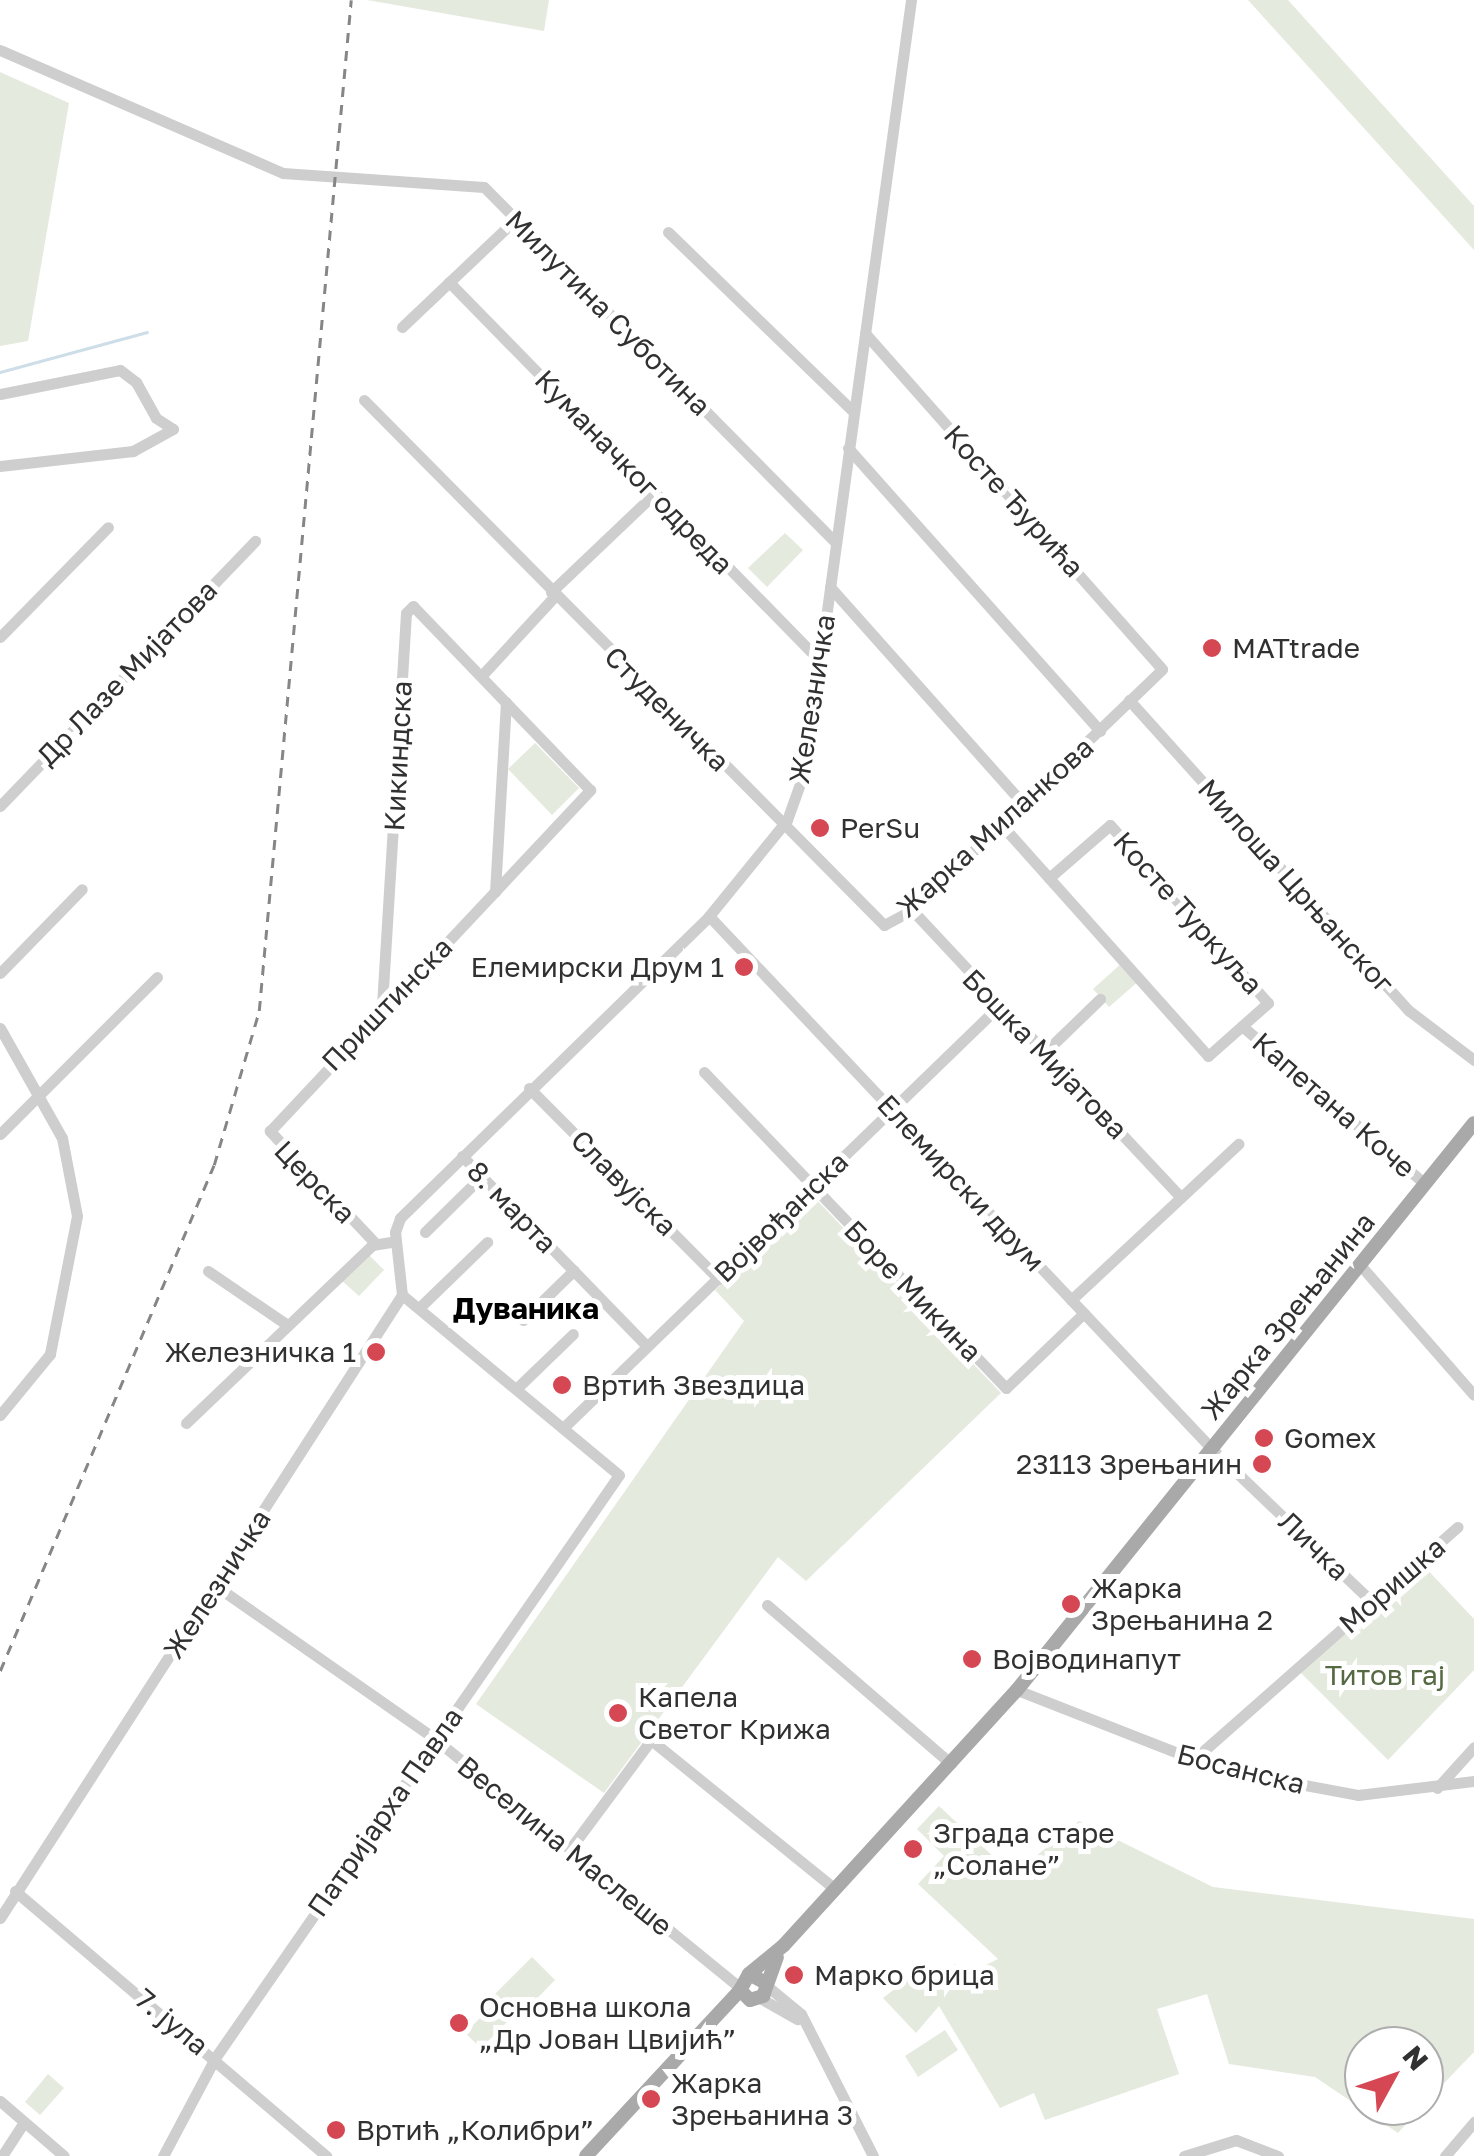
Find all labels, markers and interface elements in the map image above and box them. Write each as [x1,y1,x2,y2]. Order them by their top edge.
street label: Милутина Суботина [499,204,717,422]
street label: Куманачког одреда [528,363,740,581]
street label: Косте Ђурића [937,418,1091,584]
street label: Др Лазе Мијатова [30,573,224,773]
street label: Железничка [782,612,842,786]
place label: MATtrade [1232,631,1360,665]
marker: MATtrade [1201,637,1223,659]
street label: Студеничка [598,640,736,778]
street label: Кикиндска [377,680,419,832]
street label: Жарка Миланкова [890,730,1100,924]
street label: Милоша Црњанског [1191,772,1401,1000]
place label: PerSu [840,811,920,845]
marker: PerSu [809,817,831,839]
street label: Косте Туркуља [1106,825,1270,1001]
street label: Приштинска [315,930,459,1078]
place label: Елемирски Друм 1 [471,950,724,984]
marker: Елемирски Друм 1 [733,956,755,978]
street label: Бошка Мијатова [956,962,1134,1146]
street label: Капетана Коче [1246,1025,1422,1185]
street label: Елемирски друм [871,1088,1051,1278]
street label: Славујска [564,1123,684,1243]
street label: Церска [268,1134,362,1230]
street label: Војвођанска [707,1145,855,1289]
street label: 8. марта [460,1154,564,1260]
street label: Жарка Зрењанина [1194,1206,1382,1426]
street label: Боре Микина [837,1213,989,1369]
district label: Дуваника [453,1290,599,1326]
place label: Железничка 1 [164,1335,356,1369]
marker: Железничка 1 [365,1341,387,1363]
place label: Вртић Звездица [582,1368,805,1402]
marker: Вртић Звездица [551,1374,573,1396]
place label: Gomex [1284,1421,1376,1455]
marker: Gomex [1253,1427,1275,1449]
place label: 23113 Зрењанин [1016,1447,1242,1481]
marker: 23113 Зрењанин [1251,1453,1273,1475]
street label: Железничка [156,1503,278,1665]
street label: Личка [1272,1505,1356,1587]
street label: Моришка [1332,1530,1452,1640]
place label: Жарка Зрењанина 2 [1091,1571,1273,1637]
marker: Жарка Зрењанина 2 [1060,1593,1082,1615]
place label: Војводинапут [992,1642,1181,1676]
marker: Војводинапут [961,1648,983,1670]
park label: Титов гај [1325,1658,1445,1692]
place label: Капела Светог Крижа [638,1680,831,1746]
street label: Патријарха Павла [300,1701,470,1923]
marker: Капела Светог Крижа [607,1702,629,1724]
street label: Босанска [1174,1737,1308,1801]
street label: Веселина Маслеше [451,1749,679,1943]
place label: Зграда старе „Солане” [933,1816,1115,1882]
marker: Зграда старе „Солане” [902,1838,924,1860]
place label: Марко брица [814,1958,995,1992]
marker: Марко брица [783,1964,805,1986]
street label: 7. јула [129,1982,215,2062]
place label: Основна школа „Др Јован Цвијић” [479,1990,737,2056]
marker: Основна школа „Др Јован Цвијић” [448,2012,470,2034]
north arrow [1344,2026,1444,2126]
text: N [1396,2039,1435,2076]
place label: Жарка Зрењанина 3 [671,2066,853,2132]
marker: Жарка Зрењанина 3 [640,2088,662,2110]
place label: Вртић „Колибри” [356,2113,594,2147]
marker: Вртић „Колибри” [325,2119,347,2141]

